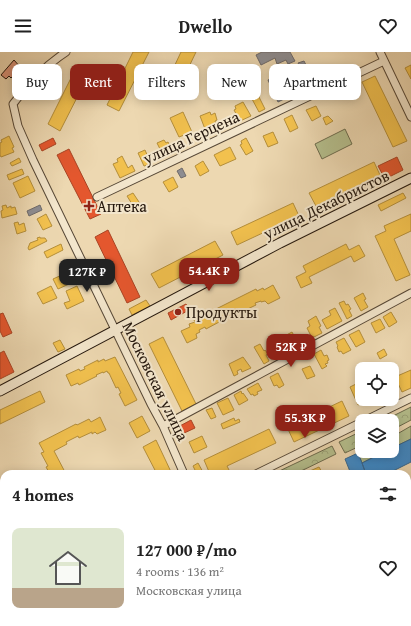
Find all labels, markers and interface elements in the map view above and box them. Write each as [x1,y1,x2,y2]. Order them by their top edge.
text: Dwello [179,13,232,40]
icon: menu [12,15,34,37]
icon: heart [377,15,399,37]
chip: Buy [12,64,62,100]
chip: Rent [70,64,126,100]
chip: Filters [134,64,199,100]
chip: New [207,64,261,100]
chip: Apartment [269,64,361,100]
street label: улица Герцена [138,104,244,170]
street label: улица Декабристов [258,163,393,245]
place label: Аптека [97,194,147,218]
marker: Аптека [84,201,94,211]
pin: 54.4K ₽ [172,258,246,292]
pin: 127K ₽ [54,259,120,293]
text: 54.4K ₽ [188,261,230,280]
text: 127K ₽ [68,262,106,281]
place label: Продукты [186,300,257,324]
marker: Продукты [173,307,183,317]
street label: Московская улица [117,317,195,445]
pin: 52K ₽ [263,334,319,368]
text: 52K ₽ [275,337,307,356]
map controls [355,362,399,458]
button: locate [355,362,399,406]
pin: 55.3K ₽ [268,405,342,439]
text: 55.3K ₽ [284,408,326,427]
button: layers [355,414,399,458]
text: 4 homes [12,482,74,507]
icon: filters [377,483,399,505]
text: 127 000 ₽/mo [136,537,237,562]
icon: home [44,544,92,592]
icon: heart [377,557,399,579]
text: 4 rooms · 136 m² [136,562,224,581]
text: Московская улица [136,581,242,600]

